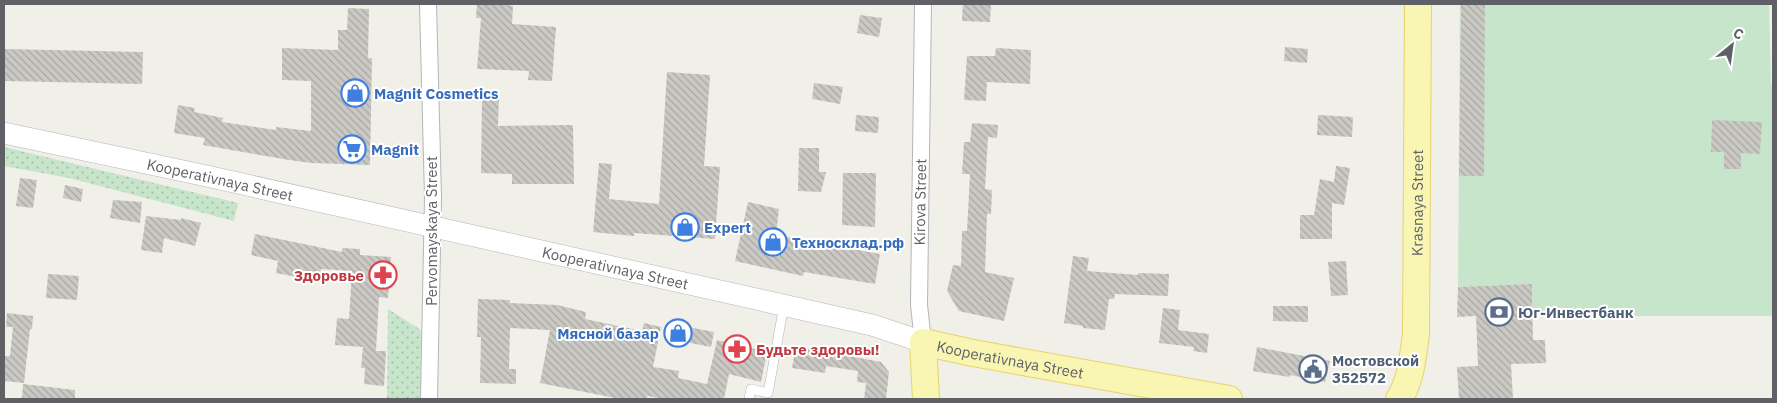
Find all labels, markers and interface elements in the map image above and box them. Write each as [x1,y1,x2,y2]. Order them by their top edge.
north arrow [1707,20,1757,70]
text: С [1730,24,1747,44]
shop icon: Magnit Cosmetics [340,78,370,108]
place label: Magnit Cosmetics [374,84,499,103]
supermarket icon: Magnit [337,134,367,164]
place label: Magnit [371,140,419,159]
street label: Krasnaya Street [1407,149,1427,256]
street label: Kooperativnaya Street [145,154,295,205]
street label: Pervomayskaya Street [422,156,441,306]
street label: Kirova Street [910,158,930,246]
shop icon: Expert [670,212,700,242]
place label: Expert [704,218,751,237]
shop icon: Техносклад.рф [758,227,788,257]
place label: Техносклад.рф [792,233,904,252]
street label: Kooperativnaya Street [540,242,690,293]
pharmacy icon: Здоровье [368,260,398,290]
place label: Здоровье [294,266,364,285]
bank icon: Юг-Инвестбанк [1484,297,1514,327]
place label: Юг-Инвестбанк [1518,303,1634,322]
shop icon: Мясной базар [663,318,693,348]
place label: Мясной базар [557,324,659,343]
pharmacy icon: Будьте здоровы! [722,334,752,364]
street label: Kooperativnaya Street [935,336,1085,382]
place label: Будьте здоровы! [756,340,880,359]
place label: Мостовской 352572 [1332,351,1419,387]
public building icon: Мостовской 352572 [1298,354,1328,384]

